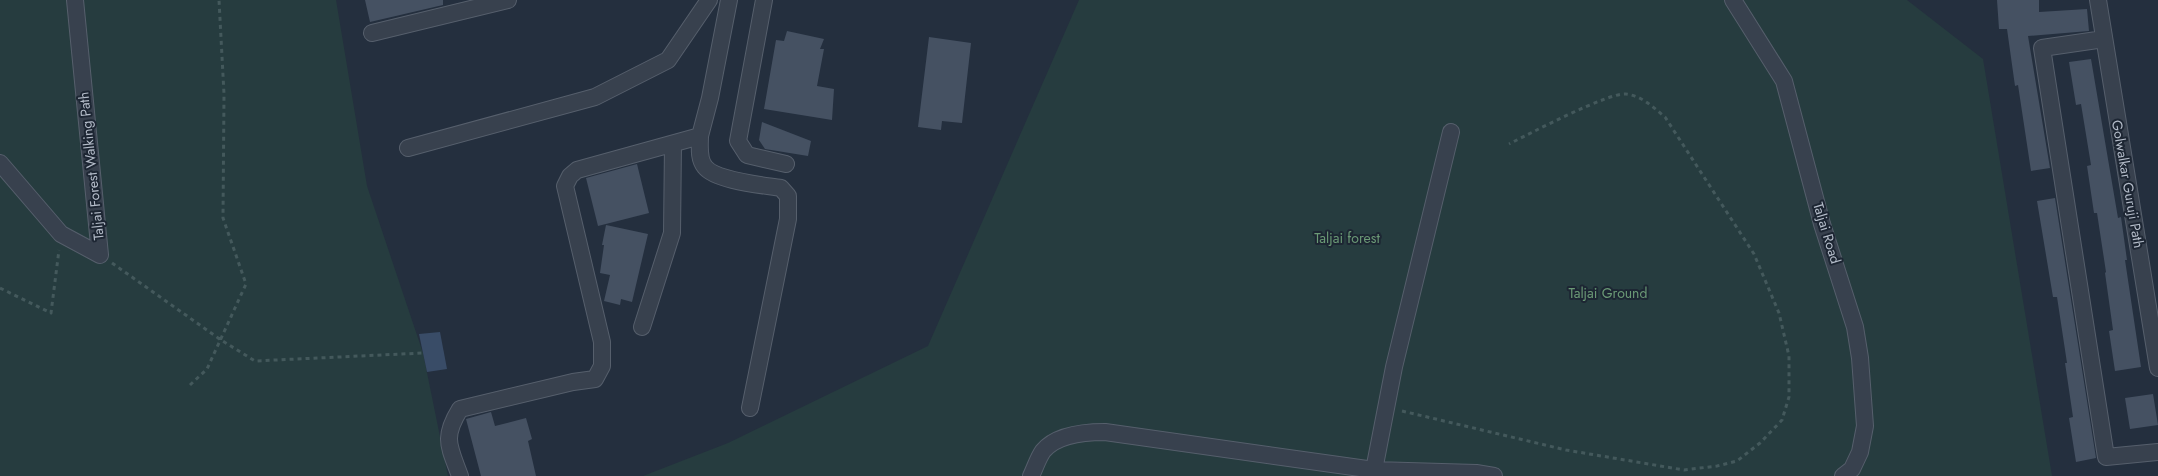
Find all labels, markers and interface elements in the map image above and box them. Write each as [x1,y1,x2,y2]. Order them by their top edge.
street label: Taljai Forest Walking Path [73,91,109,241]
street label: Golwalkar Guruji Path [2107,119,2149,249]
street label: Taljai Road [1808,200,1846,266]
park label: Taljai forest [1314,228,1380,248]
park label: Taljai Ground [1569,283,1647,303]

